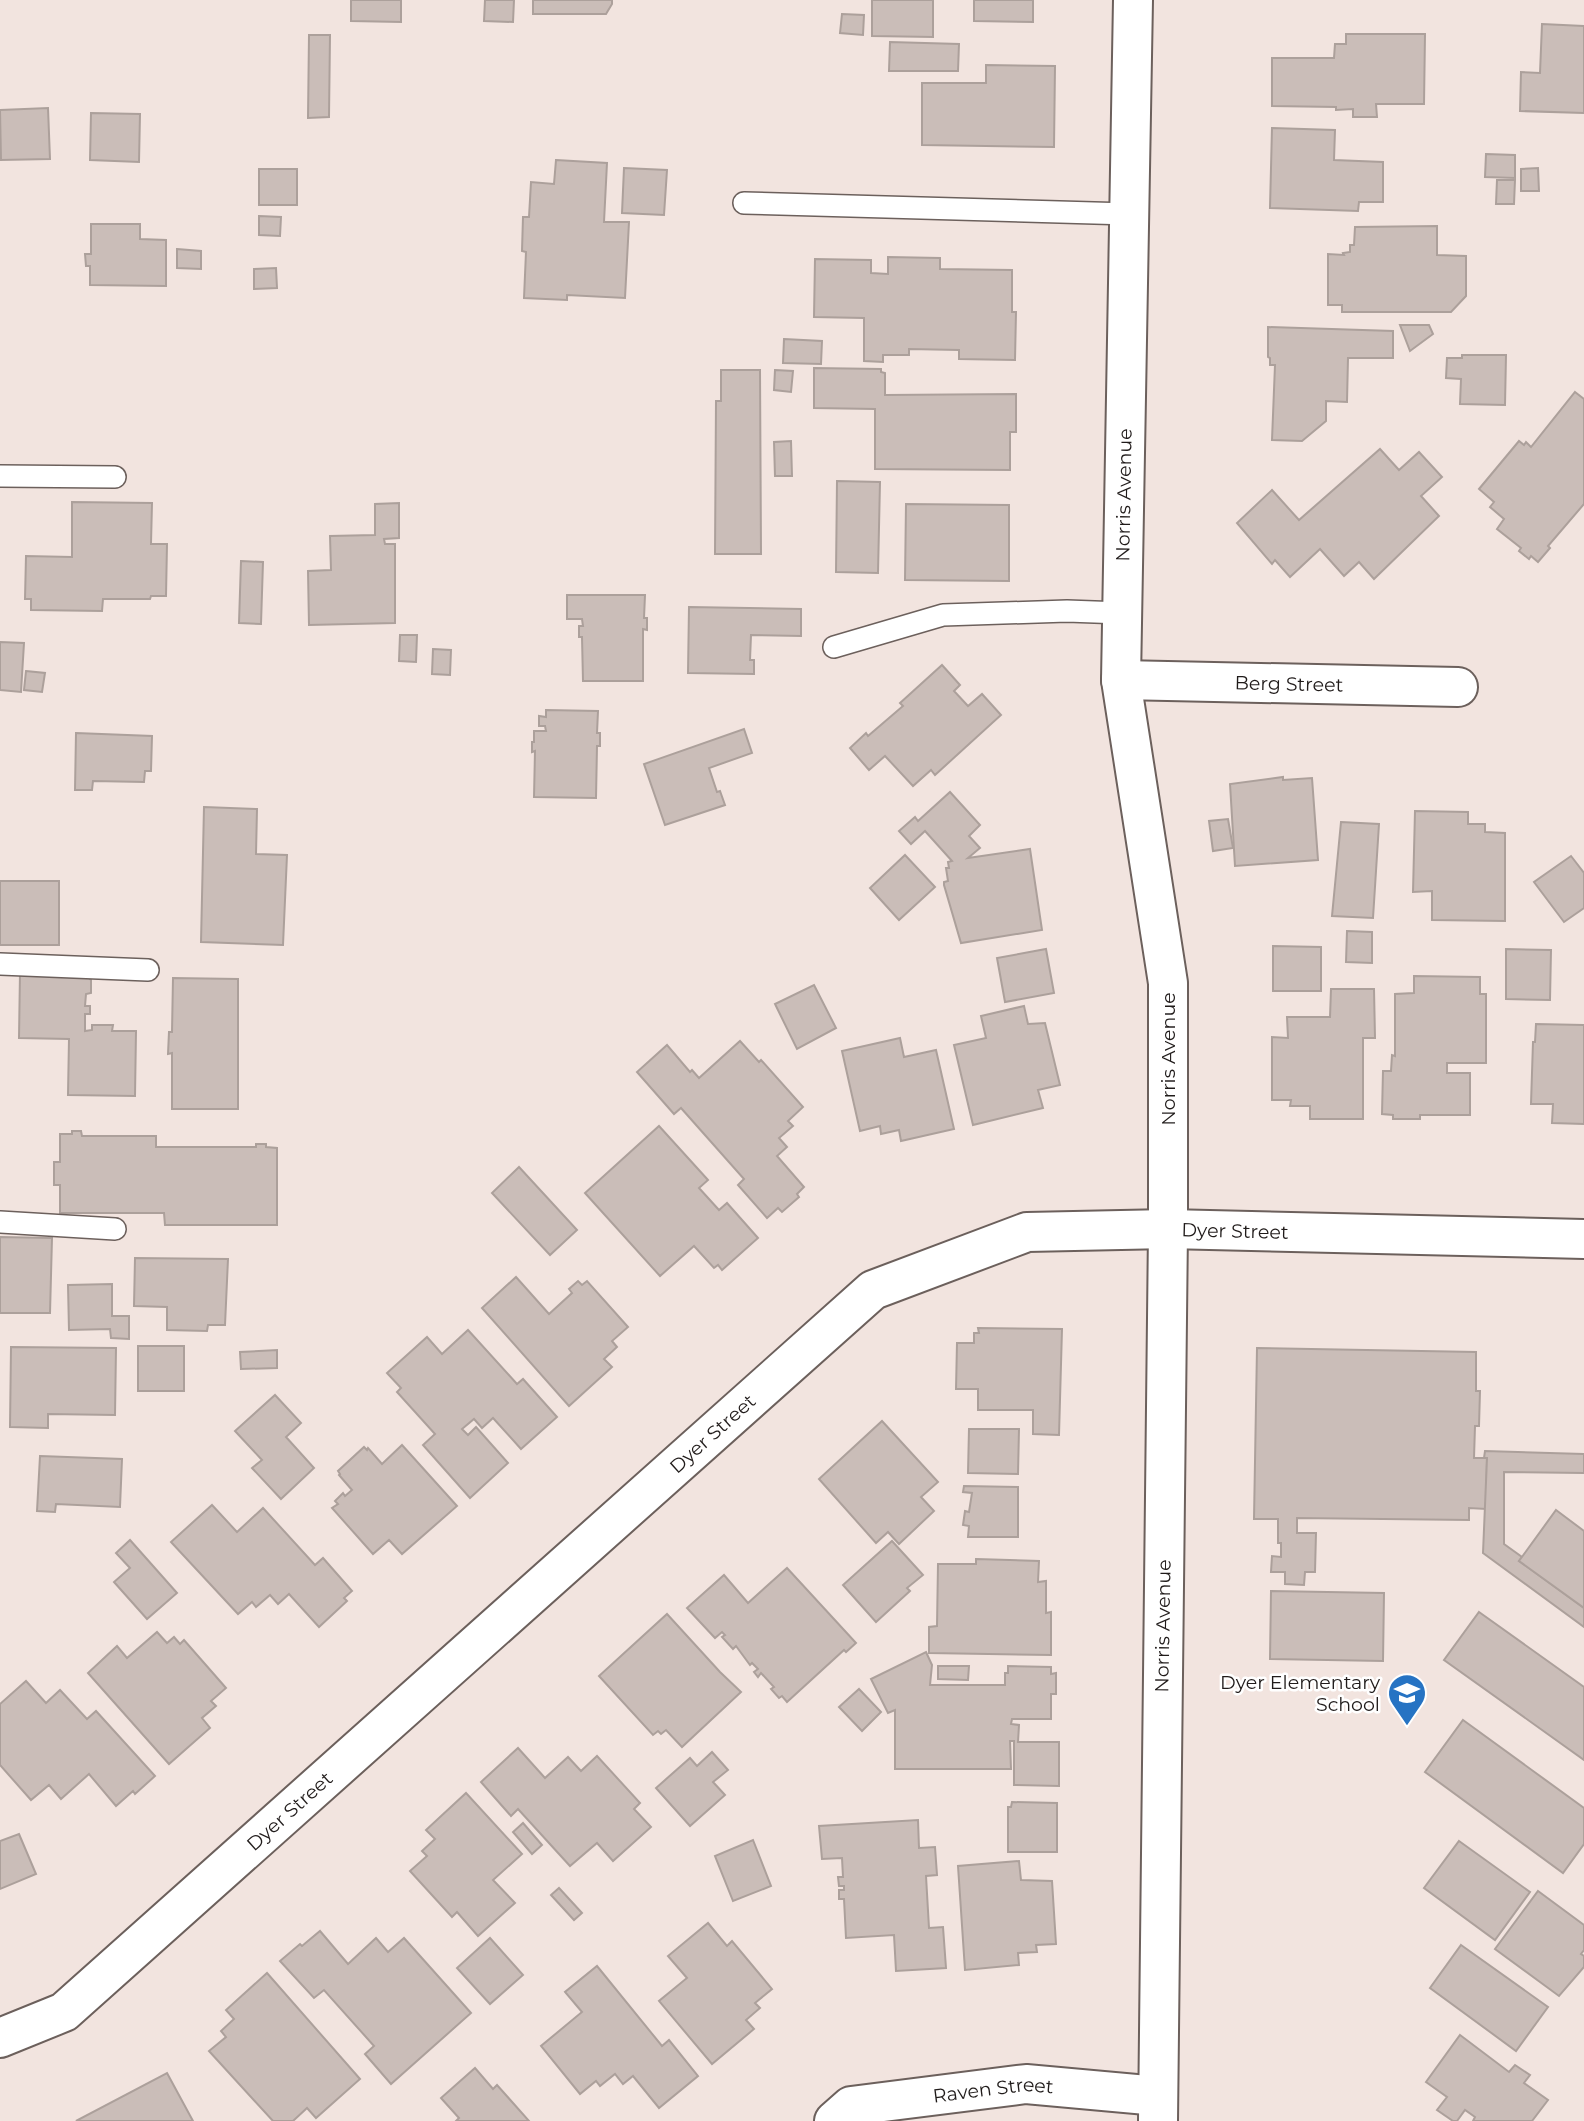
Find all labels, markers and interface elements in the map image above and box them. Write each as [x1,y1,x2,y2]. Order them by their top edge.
street label: Norris Avenue [1111,428,1137,562]
street label: Berg Street [1234,671,1344,696]
street label: Norris Avenue [1157,992,1180,1126]
street label: Dyer Street [1181,1218,1289,1243]
street label: Dyer Street [665,1389,760,1478]
street label: Norris Avenue [1150,1559,1176,1693]
place label: Dyer Elementary School [1220,1671,1381,1716]
school or university icon: Dyer Elementary School [1386,1672,1428,1727]
street label: Dyer Street [242,1766,337,1855]
street label: Raven Street [931,2072,1055,2107]

